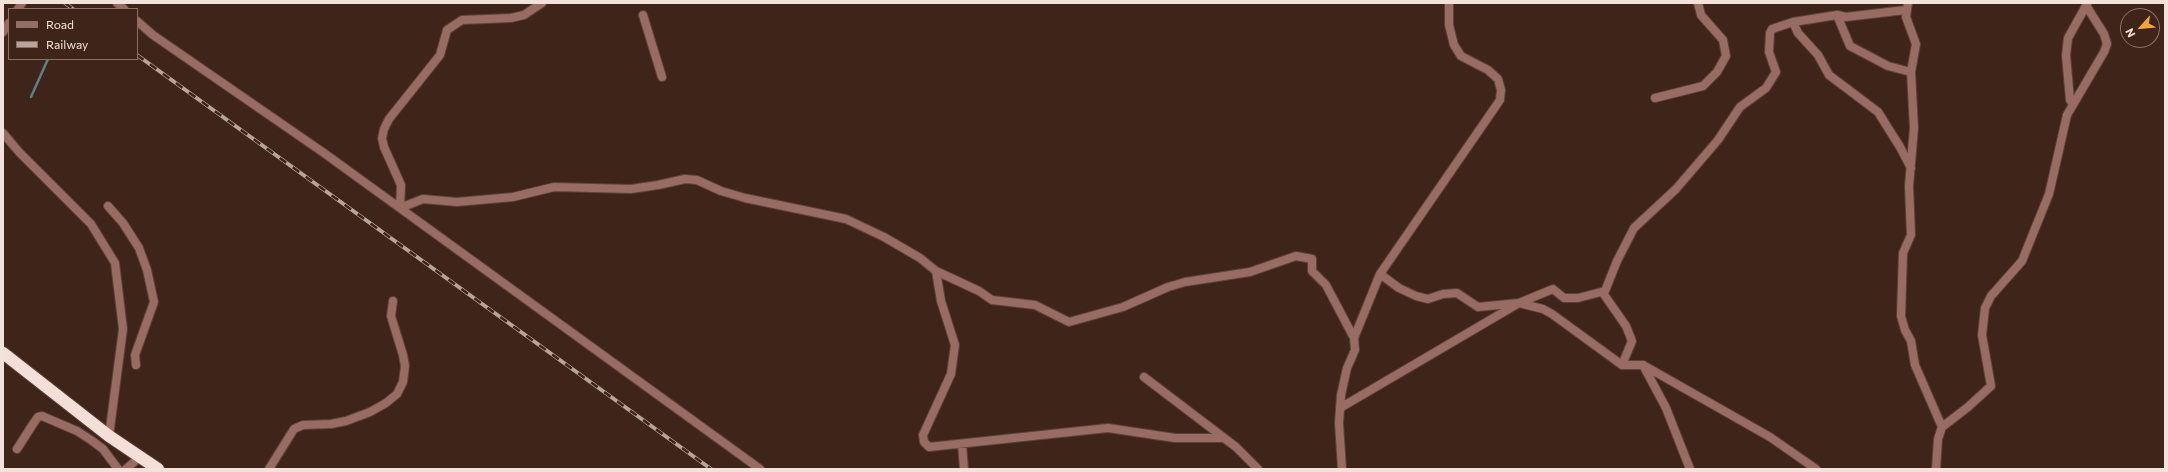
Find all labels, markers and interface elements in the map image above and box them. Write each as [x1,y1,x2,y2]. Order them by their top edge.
legend [8,8,138,60]
north arrow [2120,8,2160,48]
text: Road [46,17,74,31]
text: N [2122,27,2137,40]
text: Railway [46,37,88,51]

